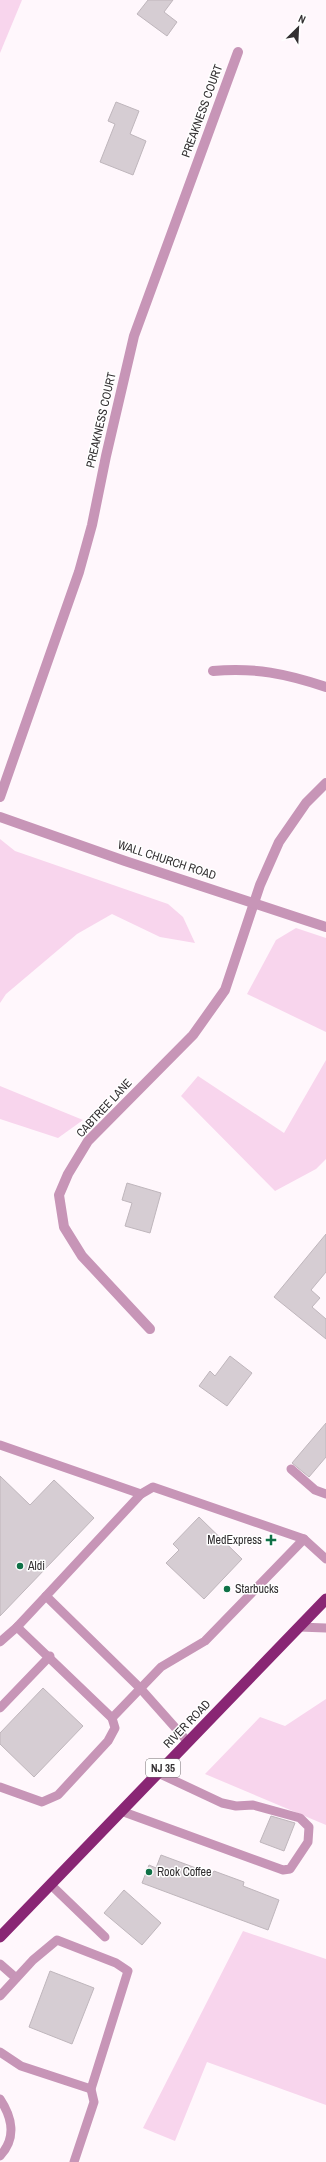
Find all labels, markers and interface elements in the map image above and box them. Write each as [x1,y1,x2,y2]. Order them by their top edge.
north arrow [278,8,318,48]
text: N [296,11,308,27]
street label: PREAKNESS COURT [178,62,226,160]
street label: PREAKNESS COURT [82,371,120,469]
street label: WALL CHURCH ROAD [116,837,218,883]
street label: CABTREE LANE [73,1075,135,1141]
place label: MedExpress [207,1532,262,1548]
marker: MedExpress [265,1534,277,1546]
place label: Aldi [27,1558,45,1574]
marker: Aldi [15,1561,25,1571]
place label: Starbucks [235,1581,279,1597]
marker: Starbucks [222,1584,232,1594]
street label: RIVER ROAD [160,1696,214,1752]
road number: NJ 35 [146,1759,180,1777]
place label: Rook Coffee [157,1864,212,1880]
marker: Rook Coffee [144,1867,154,1877]

